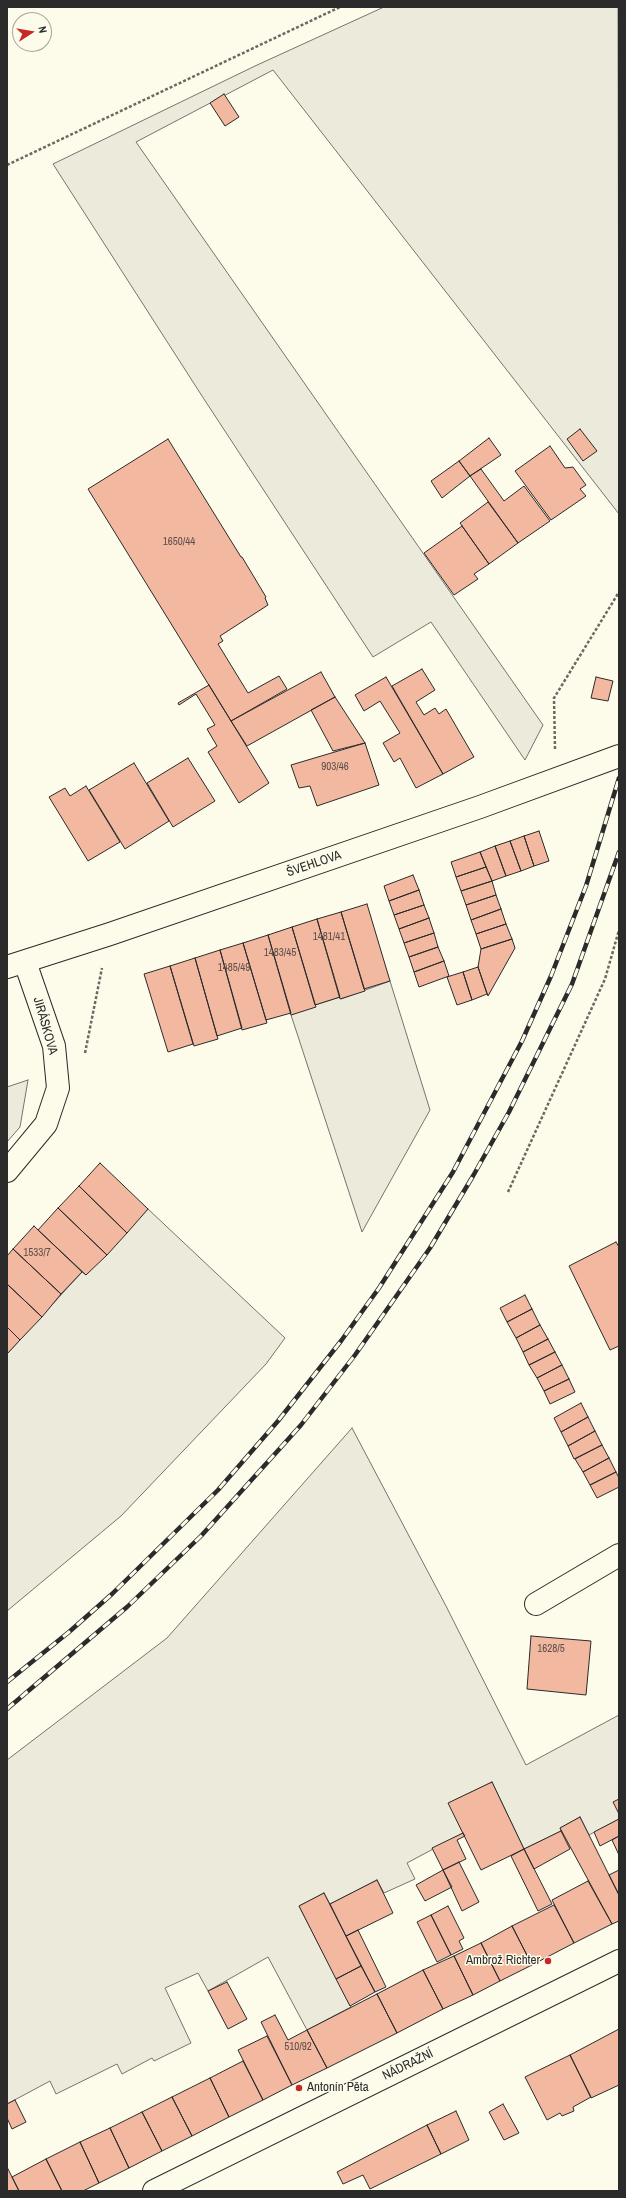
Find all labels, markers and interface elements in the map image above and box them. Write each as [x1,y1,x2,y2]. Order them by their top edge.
north arrow [12,12,52,52]
text: N [35,25,50,34]
house number: 1650/44 [163,535,195,549]
house number: 903/46 [321,760,349,774]
street label: ŠVEHLOVA [285,847,343,881]
house number: 1481/41 [313,930,345,944]
house number: 1483/45 [264,946,296,960]
house number: 1485/49 [218,961,250,975]
street label: JIRÁSKOVA [29,995,61,1057]
house number: 1533/7 [23,1246,51,1260]
house number: 1628/5 [537,1642,565,1656]
place label: Ambrož Richter [466,1953,540,1969]
marker: Ambrož Richter [543,1956,553,1966]
house number: 510/92 [284,2040,312,2054]
street label: NÁDRAŽNÍ [380,2046,436,2084]
place label: Antonín Pěta [307,2080,369,2096]
marker: Antonín Pěta [294,2083,304,2093]

